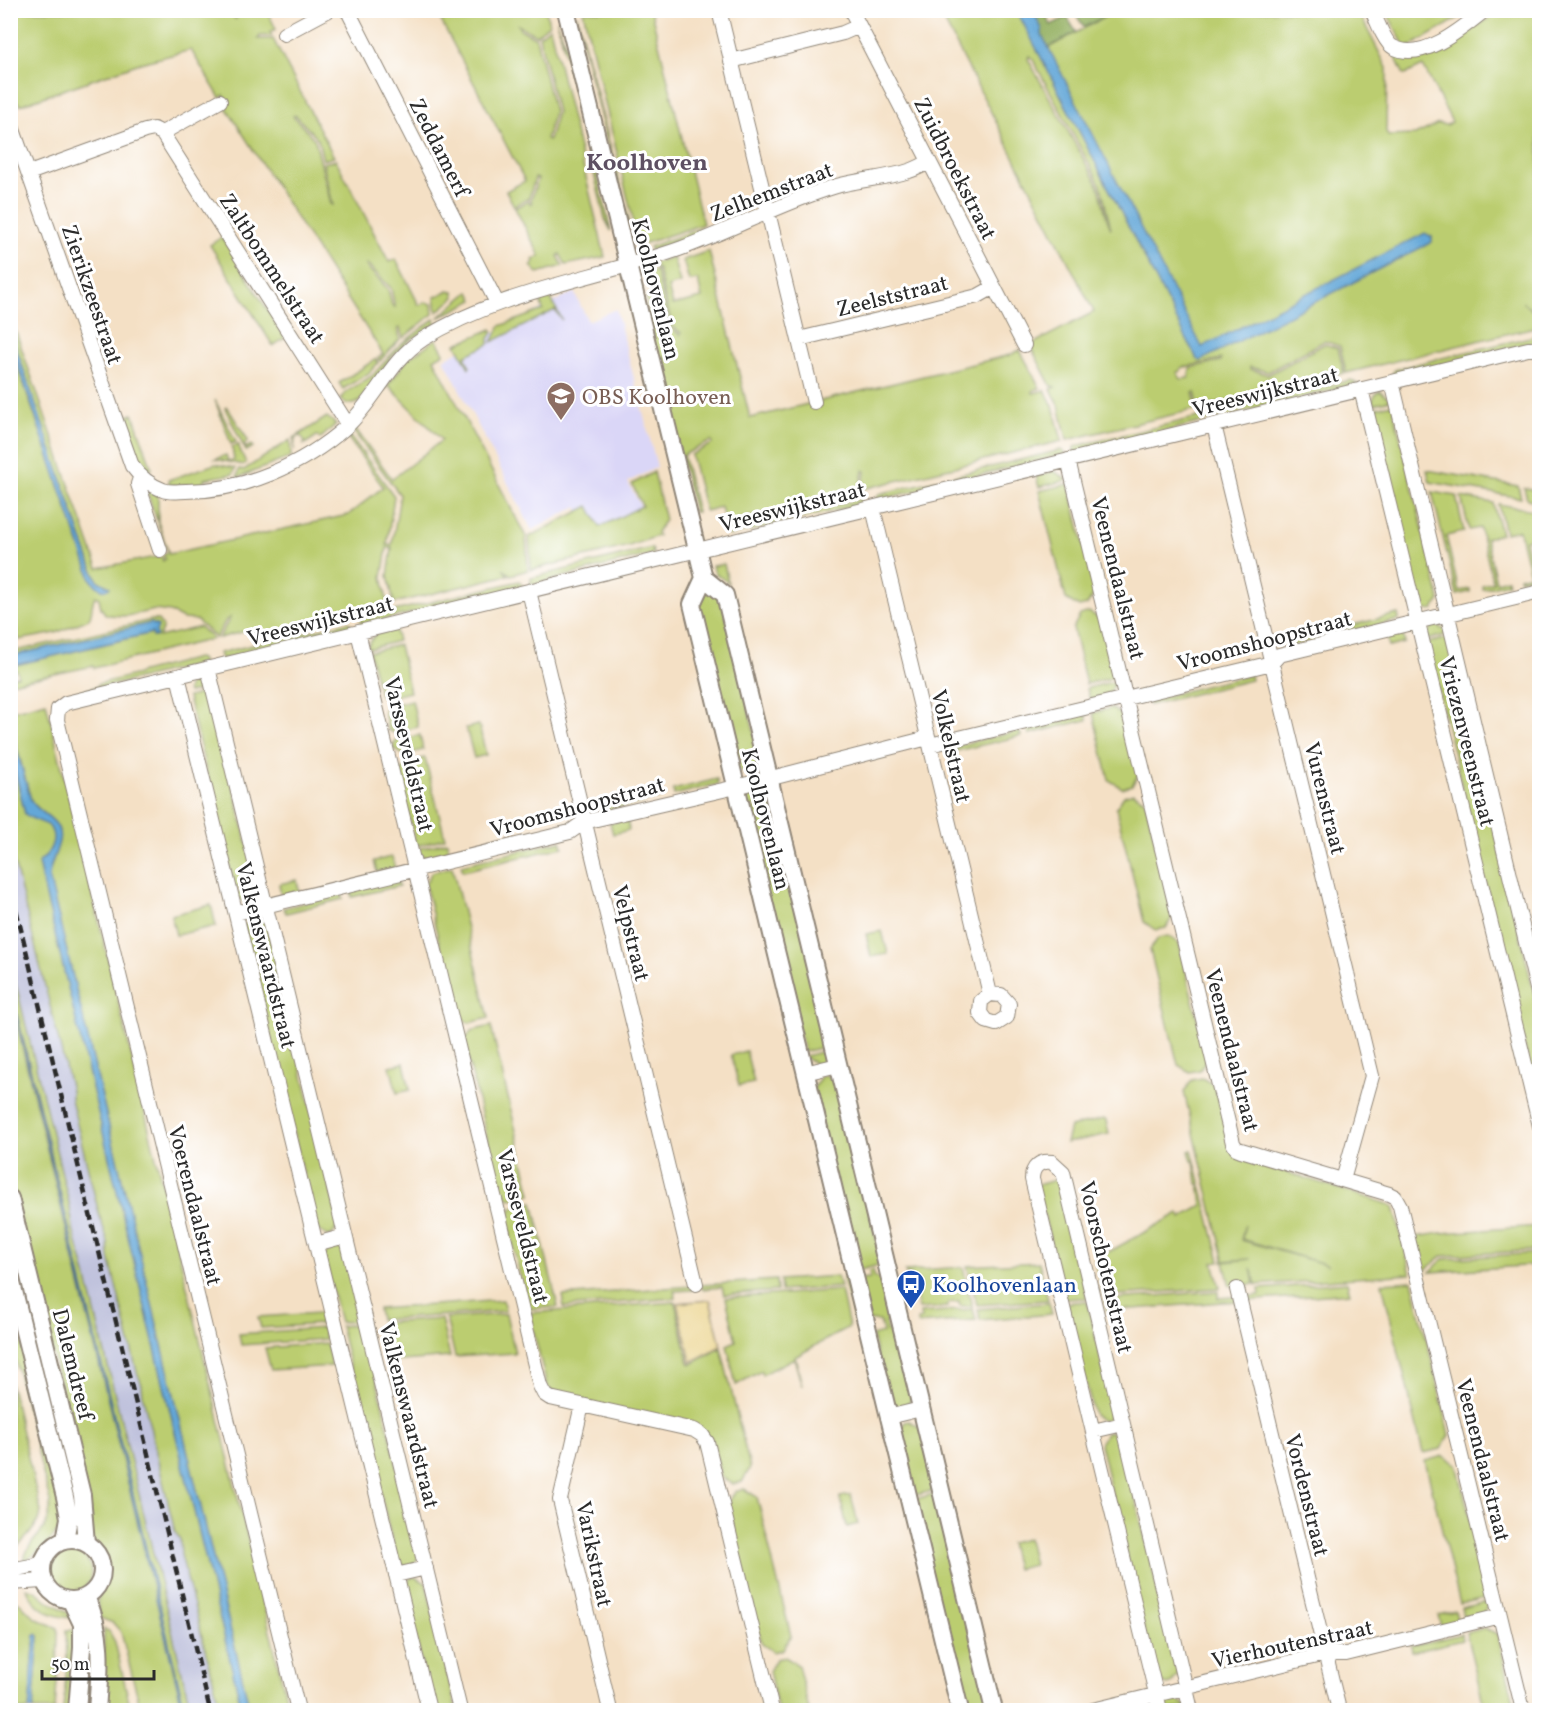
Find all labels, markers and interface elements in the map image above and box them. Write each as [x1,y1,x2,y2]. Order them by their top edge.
street label: Zuidbroekstraat [904,92,1003,246]
street label: Zeddamerf [400,94,477,205]
district label: Koolhoven [586,147,708,181]
street label: Zelhemstraat [706,156,838,231]
street label: Zaltbommelstraat [210,188,332,351]
street label: Koolhovenlaan [622,216,687,364]
street label: Zierikzeestraat [52,221,129,369]
street label: Zeelststraat [833,269,952,326]
street label: Vreeswijkstraat [1189,360,1342,427]
school or university icon: OBS Koolhoven [545,380,577,422]
place label: OBS Koolhoven [582,383,732,414]
street label: Vreeswijkstraat [716,475,869,542]
street label: Veenendaalstraat [1081,494,1152,664]
street label: Vreeswijkstraat [244,589,397,656]
street label: Vroomshoopstraat [1174,604,1356,681]
street label: Vriezenveenstraat [1429,653,1502,830]
street label: Varsseveldstraat [375,674,441,836]
street label: Volkelstraat [921,687,978,807]
street label: Vurenstraat [1295,739,1353,858]
street label: Koolhovenlaan [732,746,797,894]
street label: Vroomshoopstraat [487,770,669,847]
street label: Valkenswaardstraat [226,859,303,1052]
street label: Velpstraat [603,882,657,985]
street label: Veenendaalstraat [1195,966,1266,1136]
street label: Voerendaalstraat [159,1122,229,1289]
street label: Varsseveldstraat [487,1146,556,1308]
street label: Voorschotenstraat [1070,1178,1140,1357]
bus stop icon: Koolhovenlaan [895,1268,927,1310]
place label: Koolhovenlaan [932,1271,1077,1302]
street label: Dalemdreef [43,1306,101,1426]
street label: Valkenswaardstraat [369,1319,446,1512]
street label: Veenendaalstraat [1446,1376,1517,1546]
street label: Vordenstraat [1275,1431,1336,1561]
street label: Varikstraat [566,1499,619,1611]
street label: Vierhoutenstraat [1209,1613,1376,1678]
scale bar [42,1643,154,1681]
text: 50 m [51,1653,90,1678]

